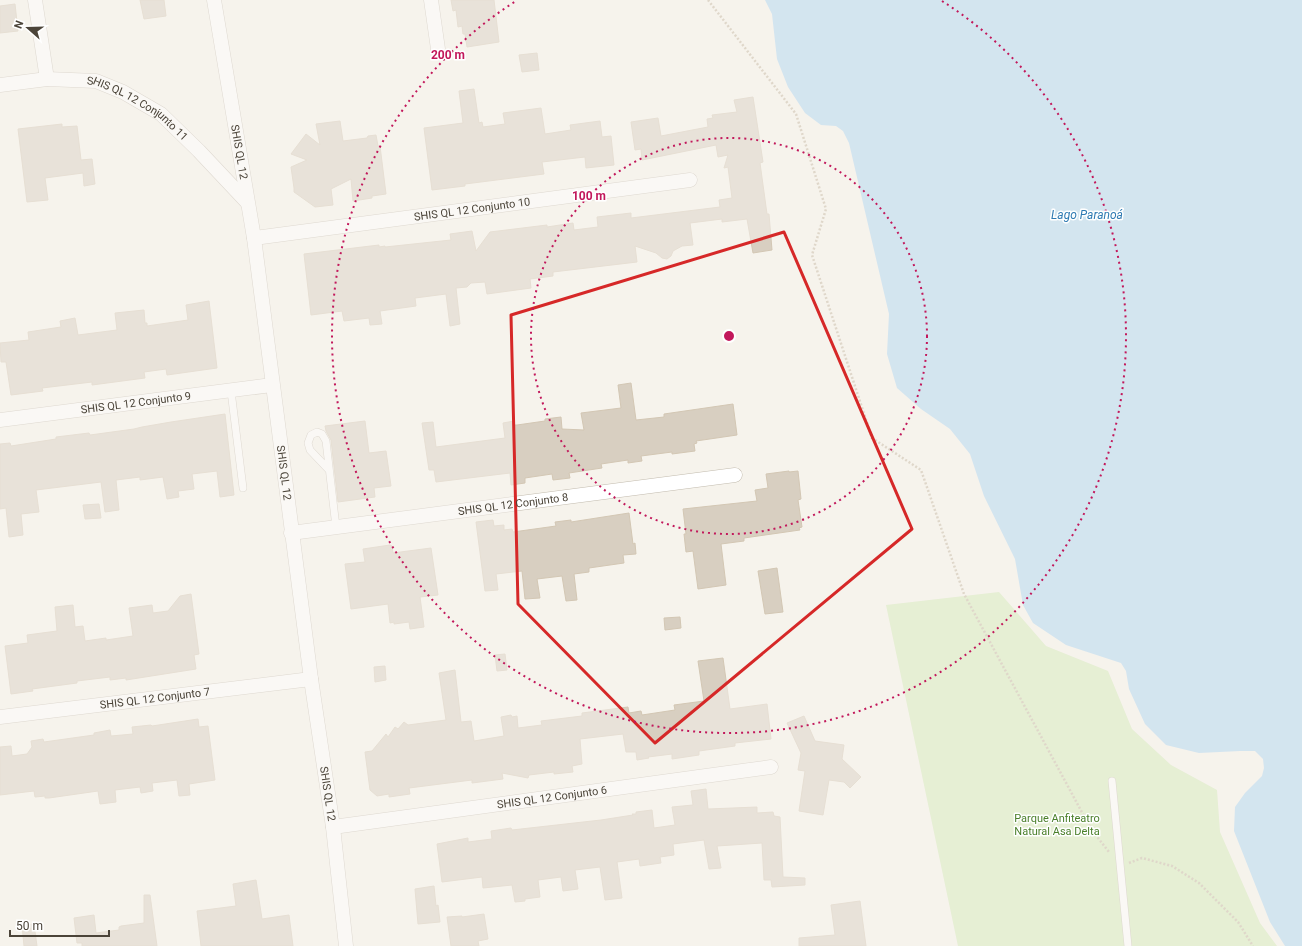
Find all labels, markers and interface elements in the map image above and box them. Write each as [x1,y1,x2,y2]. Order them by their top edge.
north arrow [8,8,48,48]
text: N [12,19,27,31]
text: 200 m [431,48,465,62]
street label: SHIS QL 12 Conjunto 11 [87,74,190,144]
street label: SHIS QL 12 [228,124,250,180]
text: 100 m [572,189,606,203]
street label: SHIS QL 12 Conjunto 10 [413,195,531,224]
water label: Lago Paranoá [1051,208,1124,222]
centre of rings [722,329,736,343]
street label: SHIS QL 12 Conjunto 9 [80,389,192,417]
street label: SHIS QL 12 [274,445,294,501]
street label: SHIS QL 12 Conjunto 8 [457,491,569,518]
street label: SHIS QL 12 Conjunto 7 [99,685,211,712]
street label: SHIS QL 12 [317,766,338,822]
street label: SHIS QL 12 Conjunto 6 [496,784,608,811]
park label: Parque Anfiteatro Natural Asa Delta [1014,812,1100,838]
scale bar [10,912,109,938]
text: 50 m [16,919,43,933]

